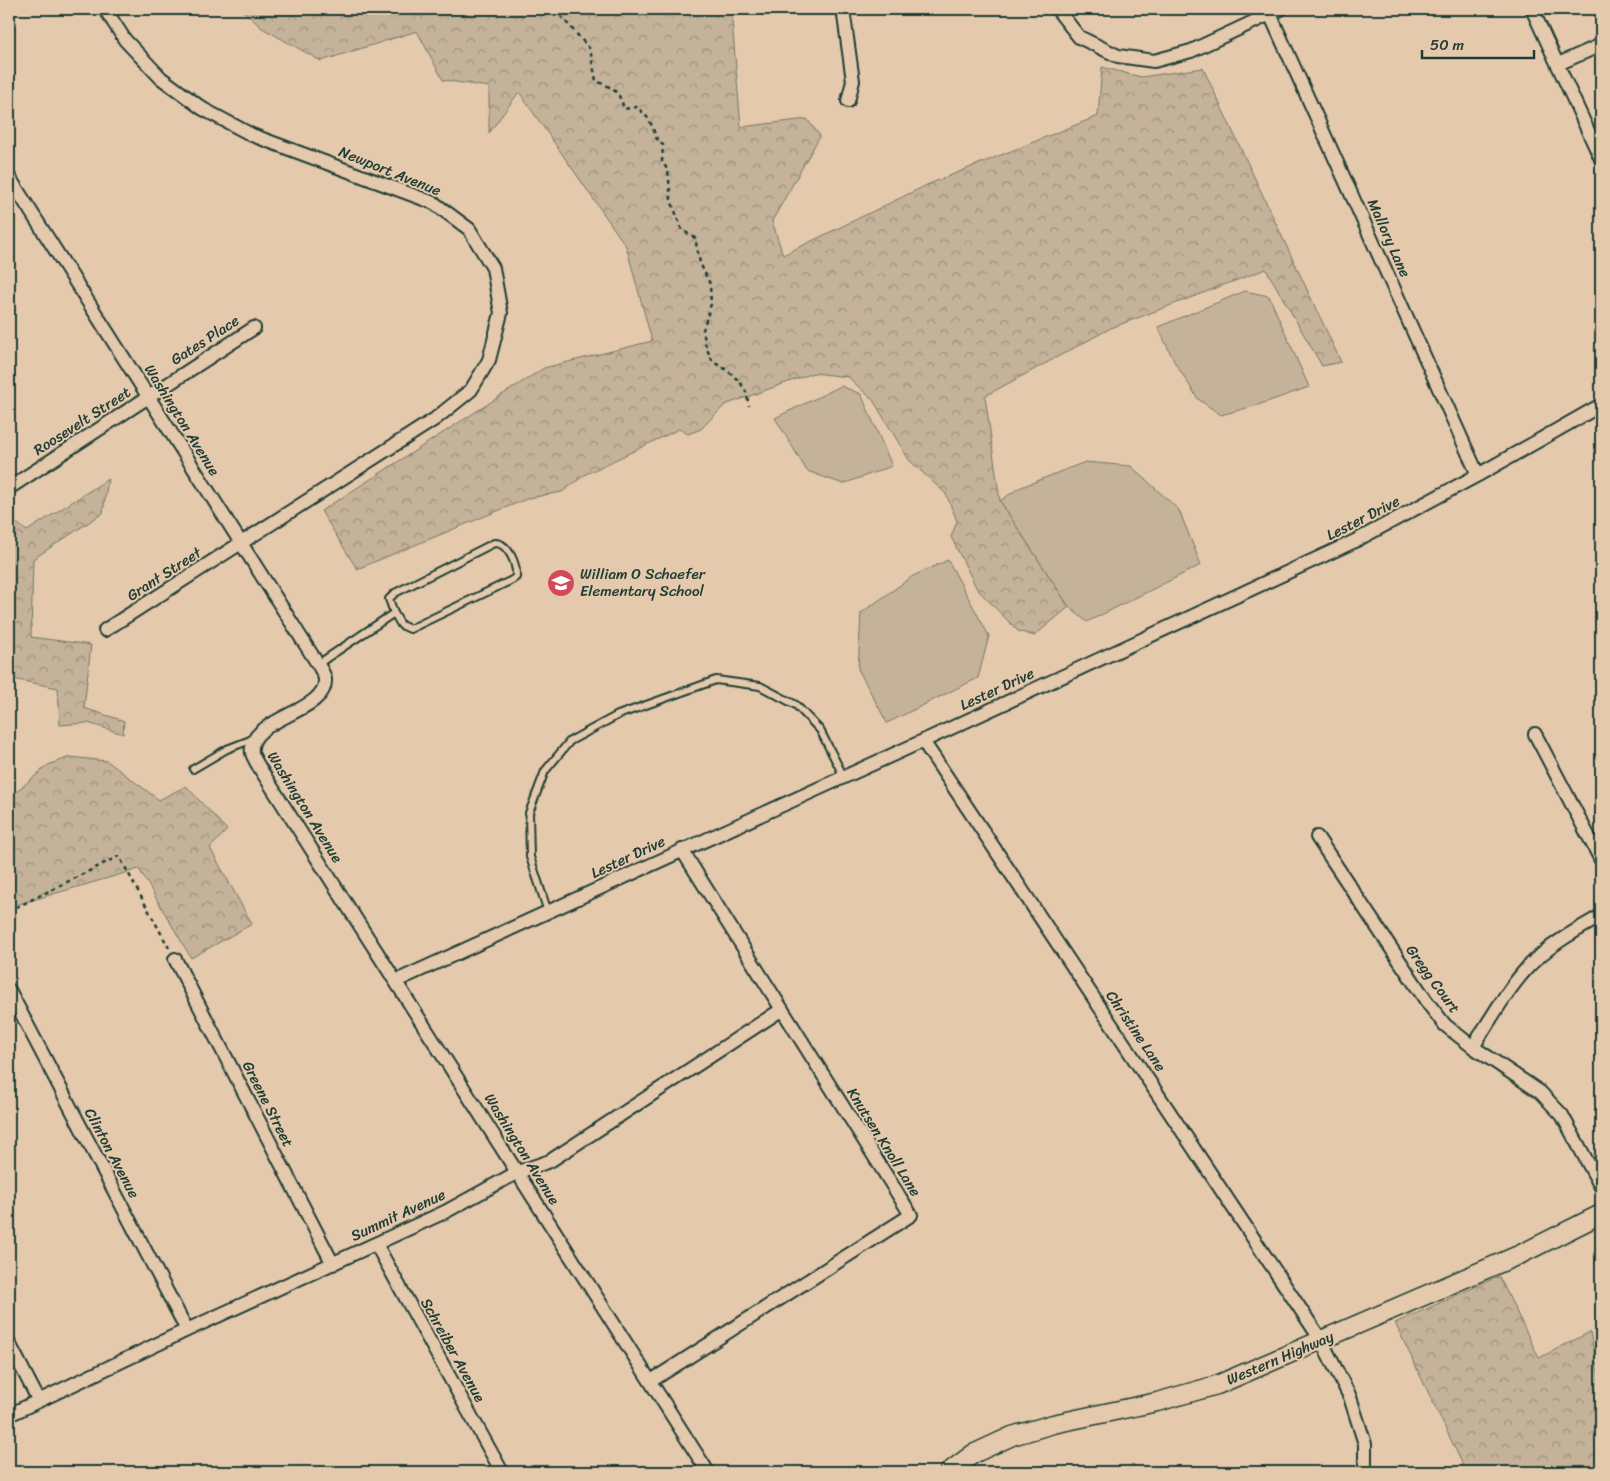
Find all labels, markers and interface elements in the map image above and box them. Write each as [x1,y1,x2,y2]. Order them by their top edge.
scale bar [1422,28,1535,60]
text: 50 m [1430,32,1465,58]
street label: Newport Avenue [335,139,445,203]
street label: Mallory Lane [1360,194,1418,282]
street label: Gates Place [165,308,245,372]
street label: Washington Avenue [137,359,227,481]
street label: Roosevelt Street [28,379,136,462]
street label: Lester Drive [1322,488,1405,548]
street label: Grant Street [121,540,207,608]
place label: William O Schaefer Elementary School [580,561,706,604]
school or university icon: William O Schaefer Elementary School [546,568,576,598]
street label: Lester Drive [955,660,1039,718]
street label: Washington Avenue [260,746,350,868]
street label: Lester Drive [586,828,670,886]
street label: Gregg Court [1399,939,1467,1019]
street label: Christine Lane [1099,985,1173,1077]
street label: Greene Street [235,1056,301,1152]
street label: Knutsen Knoll Lane [840,1082,928,1202]
street label: Washington Avenue [477,1088,567,1210]
street label: Clinton Avenue [77,1103,147,1203]
street label: Summit Avenue [346,1181,450,1248]
street label: Schreiber Avenue [413,1293,493,1407]
street label: Western Highway [1222,1324,1338,1392]

